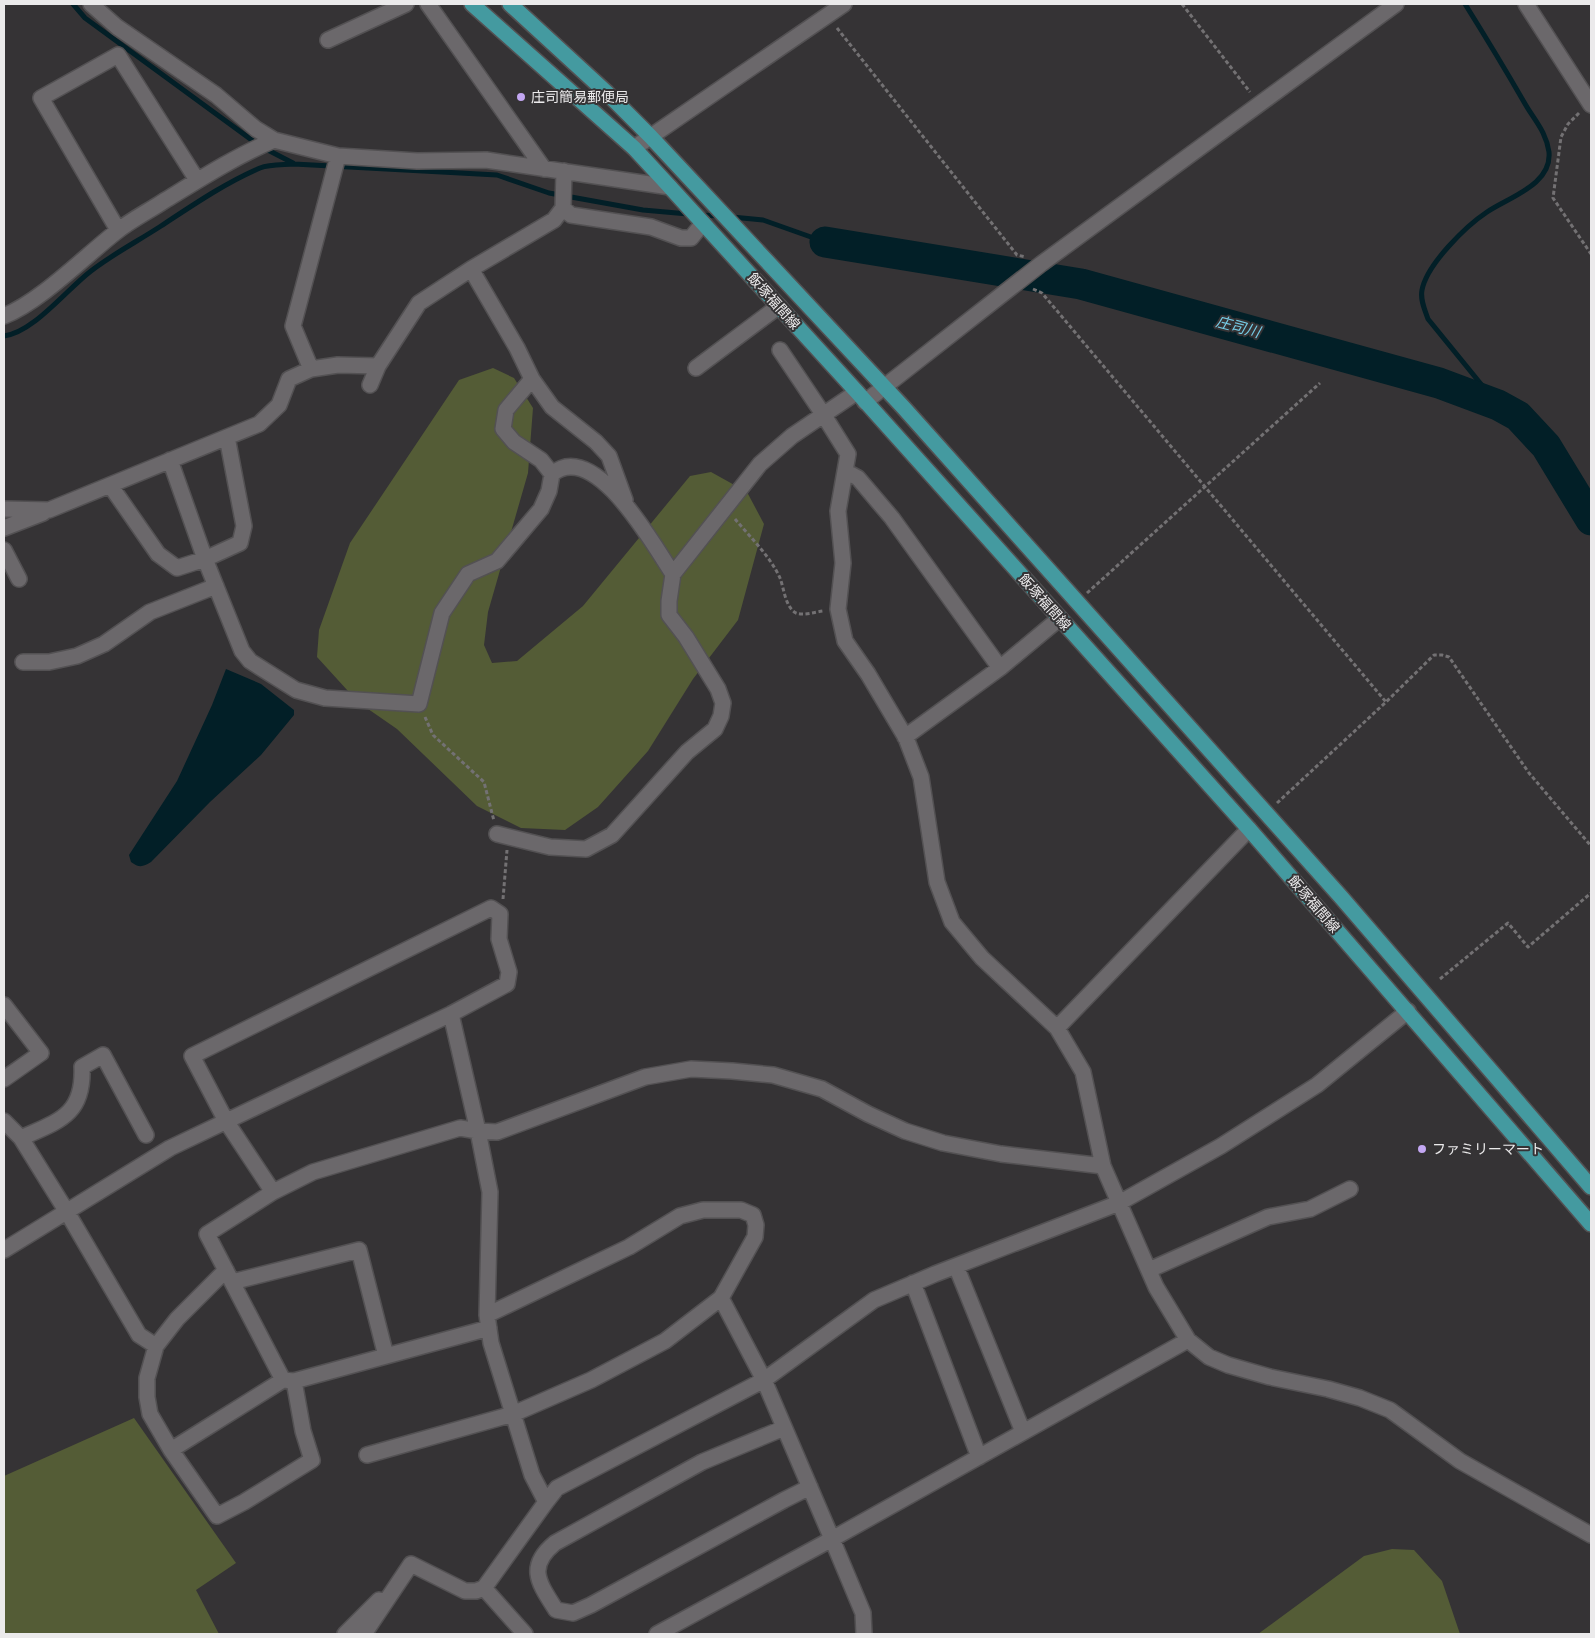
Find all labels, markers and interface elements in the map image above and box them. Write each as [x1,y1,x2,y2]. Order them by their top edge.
place label: 庄司簡易郵便局 [531,89,629,106]
marker: 庄司簡易郵便局 [515,91,527,103]
street label: 飯塚福間線 [744,270,803,333]
water label: 庄司川 [1214,312,1264,342]
street label: 飯塚福間線 [1015,571,1074,634]
street label: 飯塚福間線 [1284,872,1343,936]
place label: ファミリーマート [1432,1141,1544,1158]
marker: ファミリーマート [1416,1143,1428,1155]

